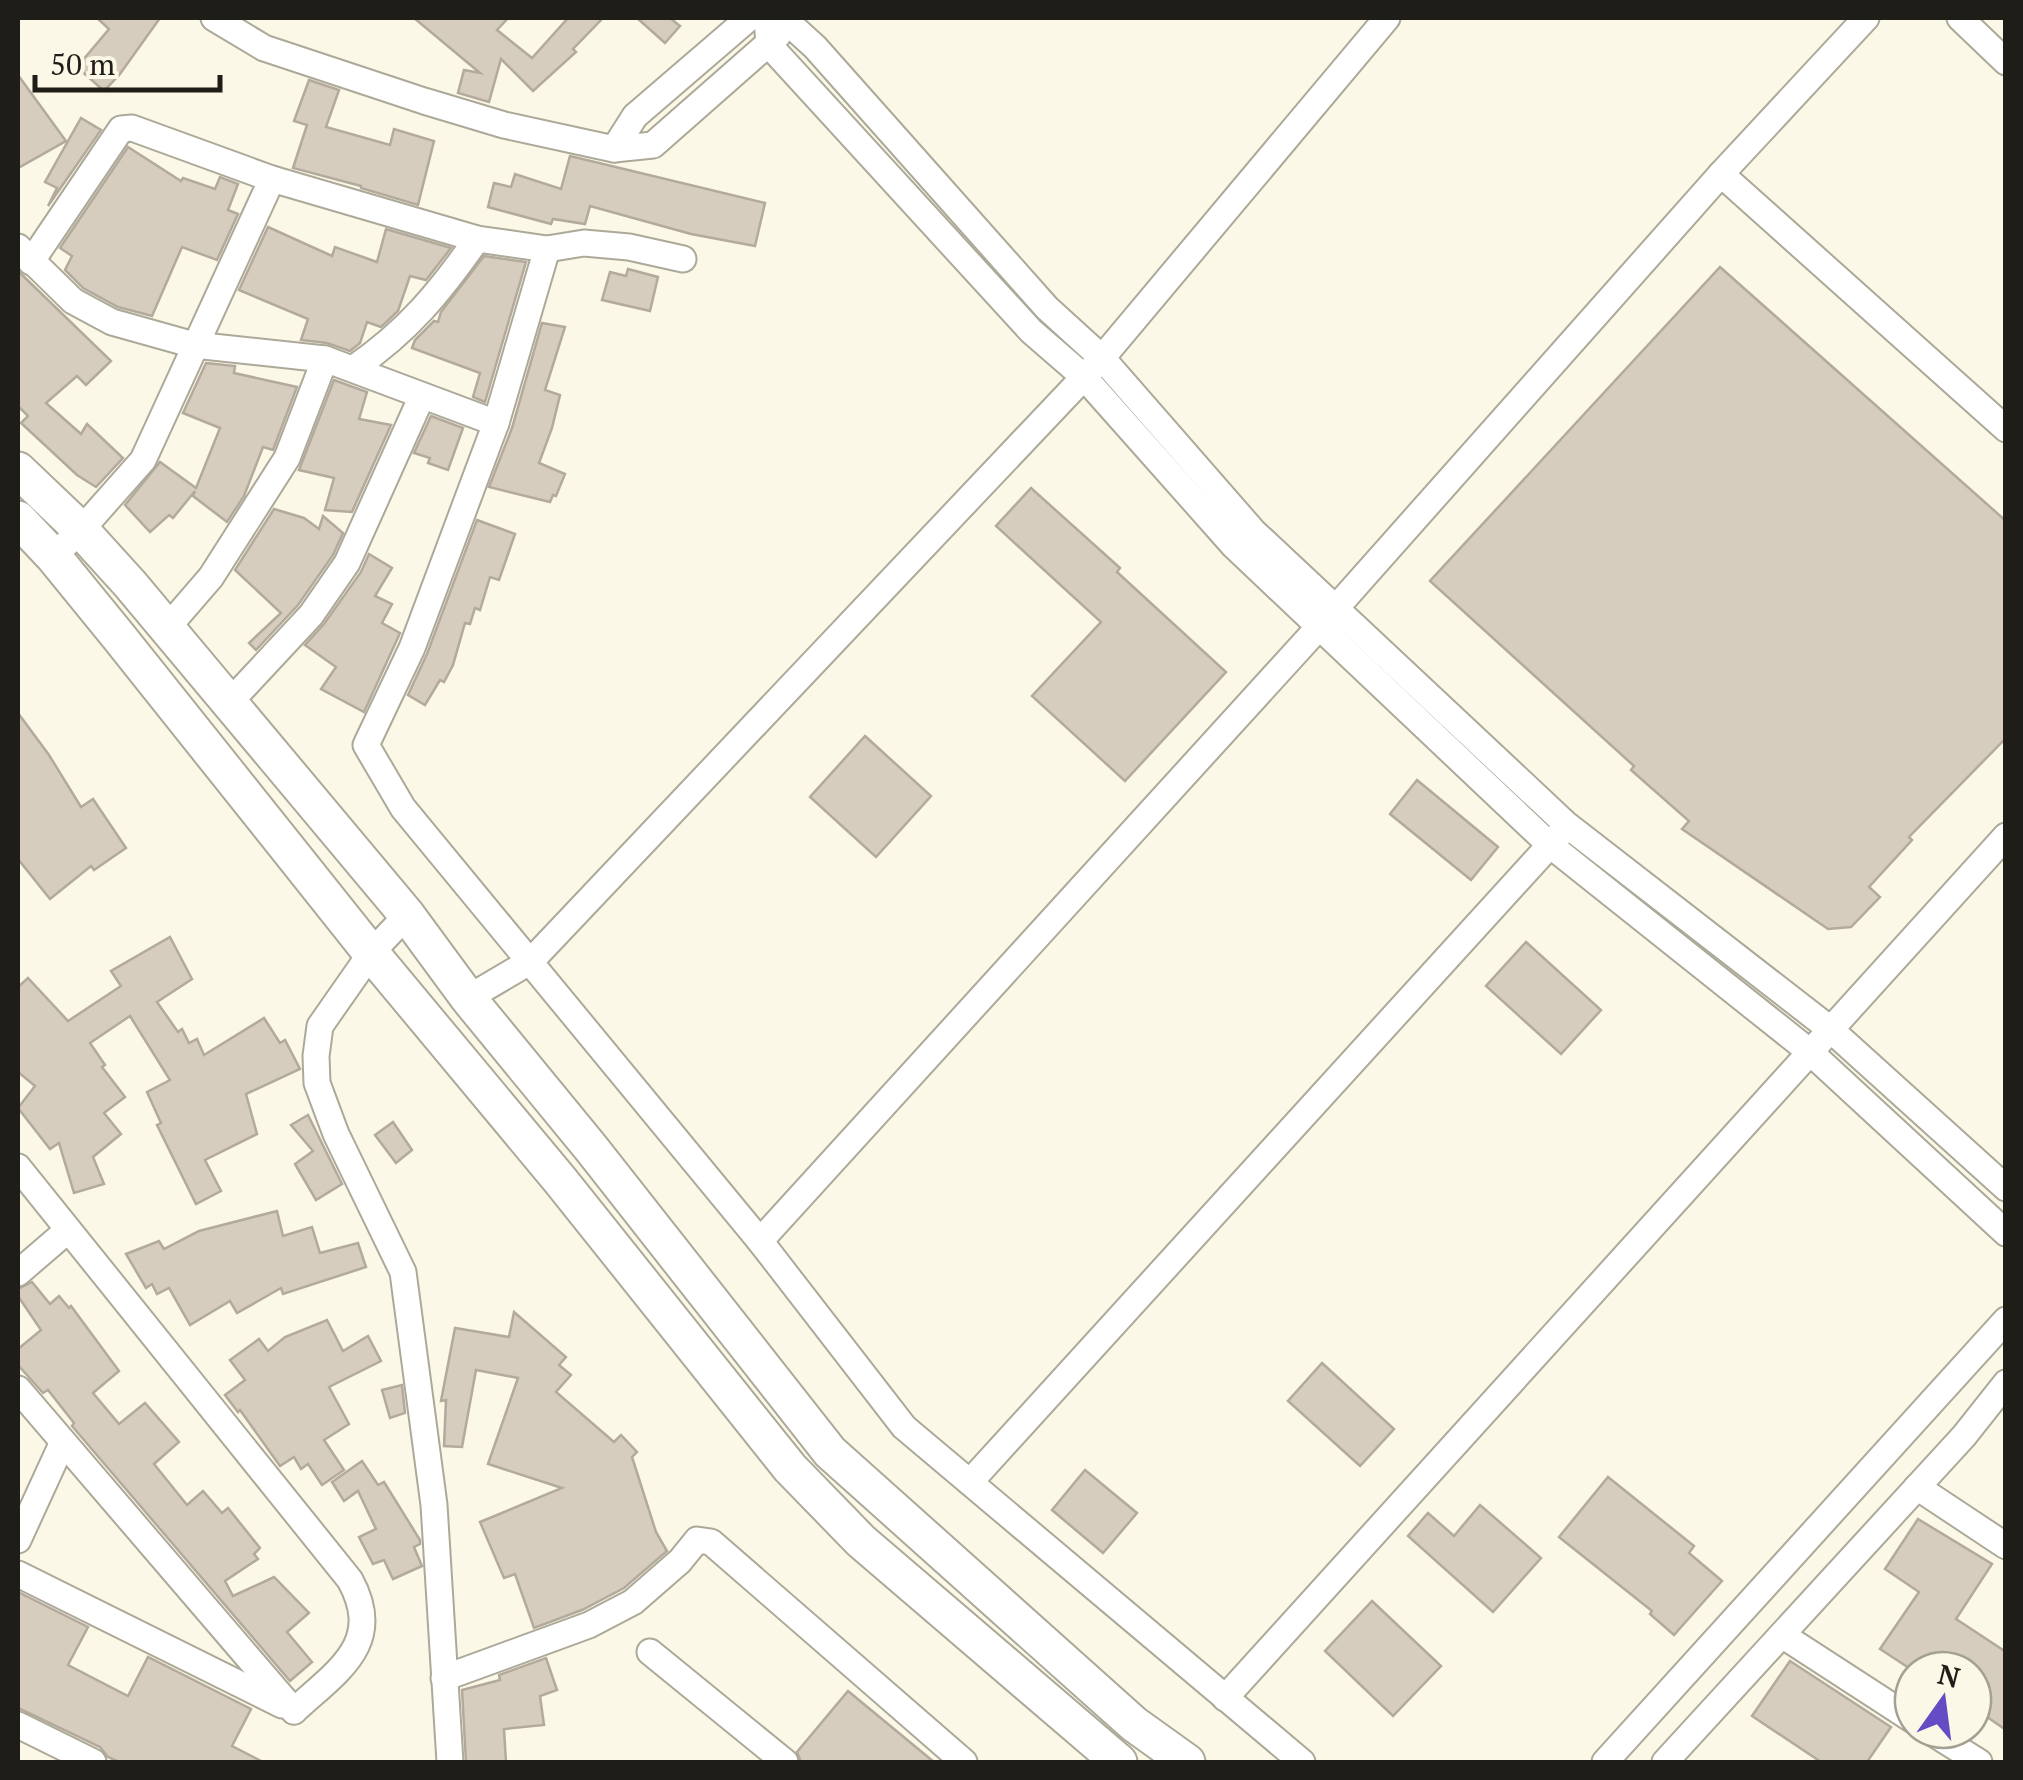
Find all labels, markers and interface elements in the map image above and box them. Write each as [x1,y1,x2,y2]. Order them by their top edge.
scale bar [35,30,220,92]
text: 50 m [50,44,115,84]
north arrow [1893,1650,1993,1750]
text: N [1934,1655,1964,1696]

